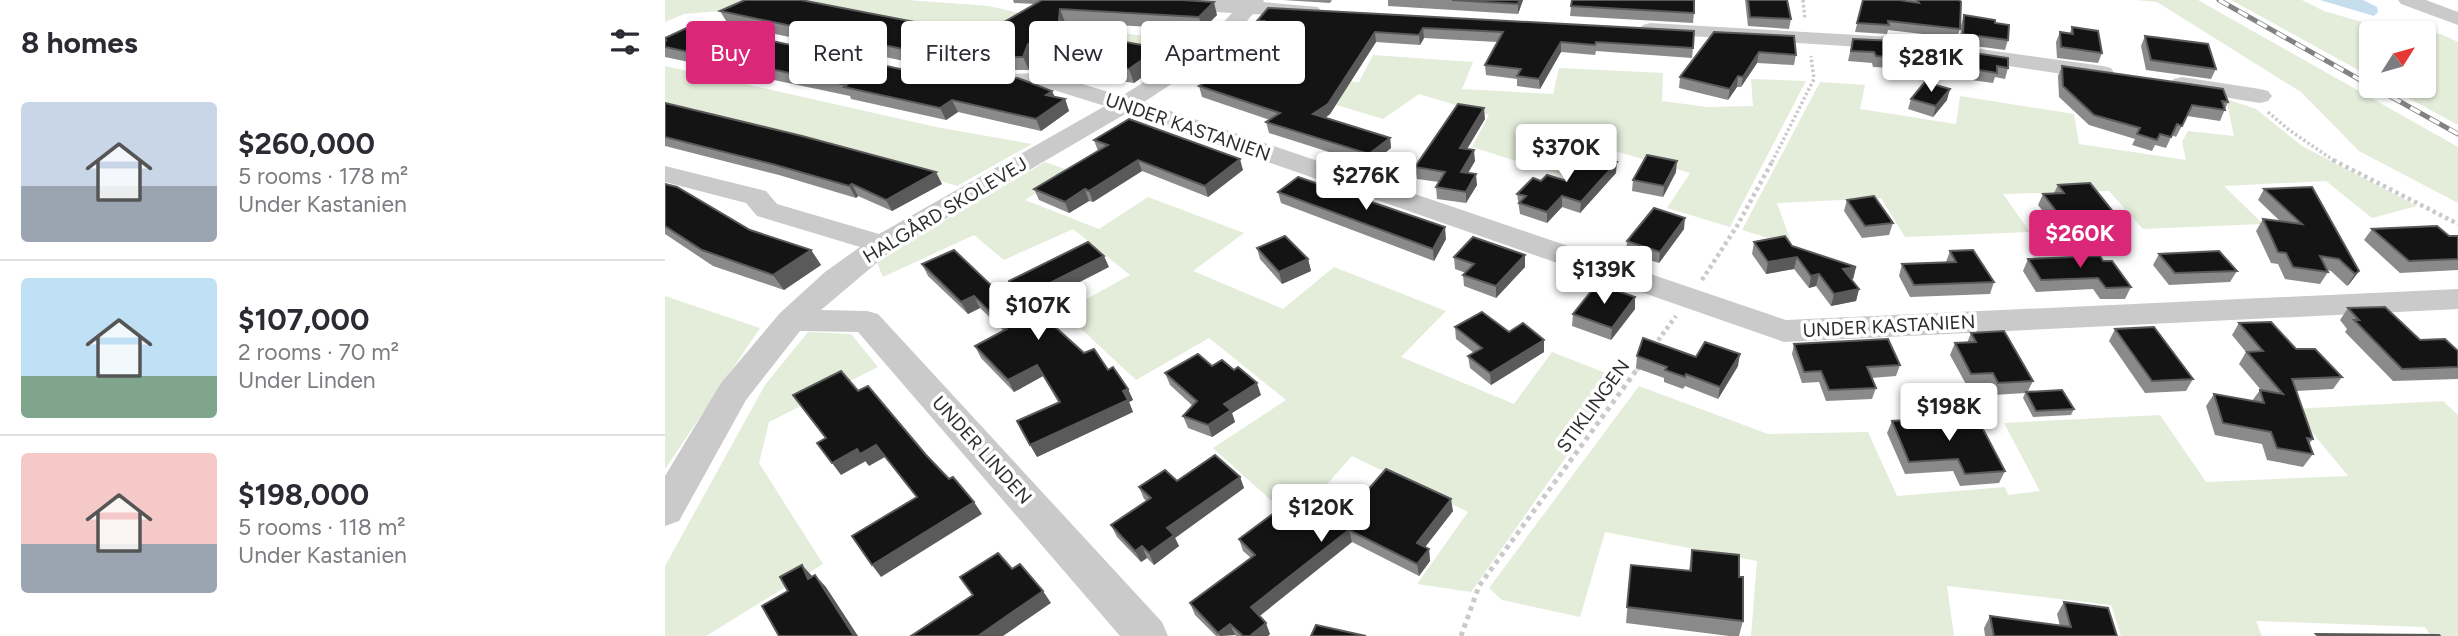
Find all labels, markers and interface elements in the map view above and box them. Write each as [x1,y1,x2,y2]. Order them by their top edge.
chip: Buy [686,21,775,84]
chip: Rent [789,21,887,84]
chip: Filters [901,21,1015,84]
chip: New [1029,21,1127,84]
chip: Apartment [1141,21,1305,84]
north arrow [2359,21,2436,98]
map controls [2359,21,2436,98]
icon: filters [606,23,644,61]
text: 8 homes [21,24,138,61]
pin: $281K [1882,34,1980,94]
text: $281K [1898,43,1964,71]
street label: UNDER KASTANIEN [1102,88,1274,166]
pin: $370K [1517,124,1615,184]
text: $260,000 [238,125,375,162]
icon: home [77,130,161,214]
text: $370K [1532,133,1600,161]
street label: HALGÅRD SKOLEVEJ [859,152,1031,268]
pin: $276K [1317,152,1415,212]
text: $276K [1332,161,1400,189]
text: 5 rooms · 178 m² [238,162,408,190]
text: Under Kastanien [238,190,407,218]
pin: $260K [2031,210,2129,270]
text: $260K [2045,219,2115,247]
pin: $139K [1555,246,1653,306]
text: $139K [1572,255,1636,283]
pin: $107K [989,282,1087,342]
text: $107K [1005,291,1071,319]
text: $107,000 [238,301,369,338]
icon: home [77,306,161,390]
street label: UNDER KASTANIEN [1802,310,1976,342]
text: 2 rooms · 70 m² [238,338,399,366]
street label: STIKLINGEN [1552,355,1634,457]
text: Under Linden [238,366,376,394]
pin: $198K [1900,384,1998,443]
street label: UNDER LINDEN [927,391,1037,509]
text: $198K [1916,392,1982,420]
text: $198,000 [238,476,369,513]
icon: home [77,481,161,565]
pin: $120K [1272,484,1370,544]
text: $120K [1288,493,1354,521]
text: 5 rooms · 118 m² [238,513,406,541]
text: Under Kastanien [238,541,407,569]

